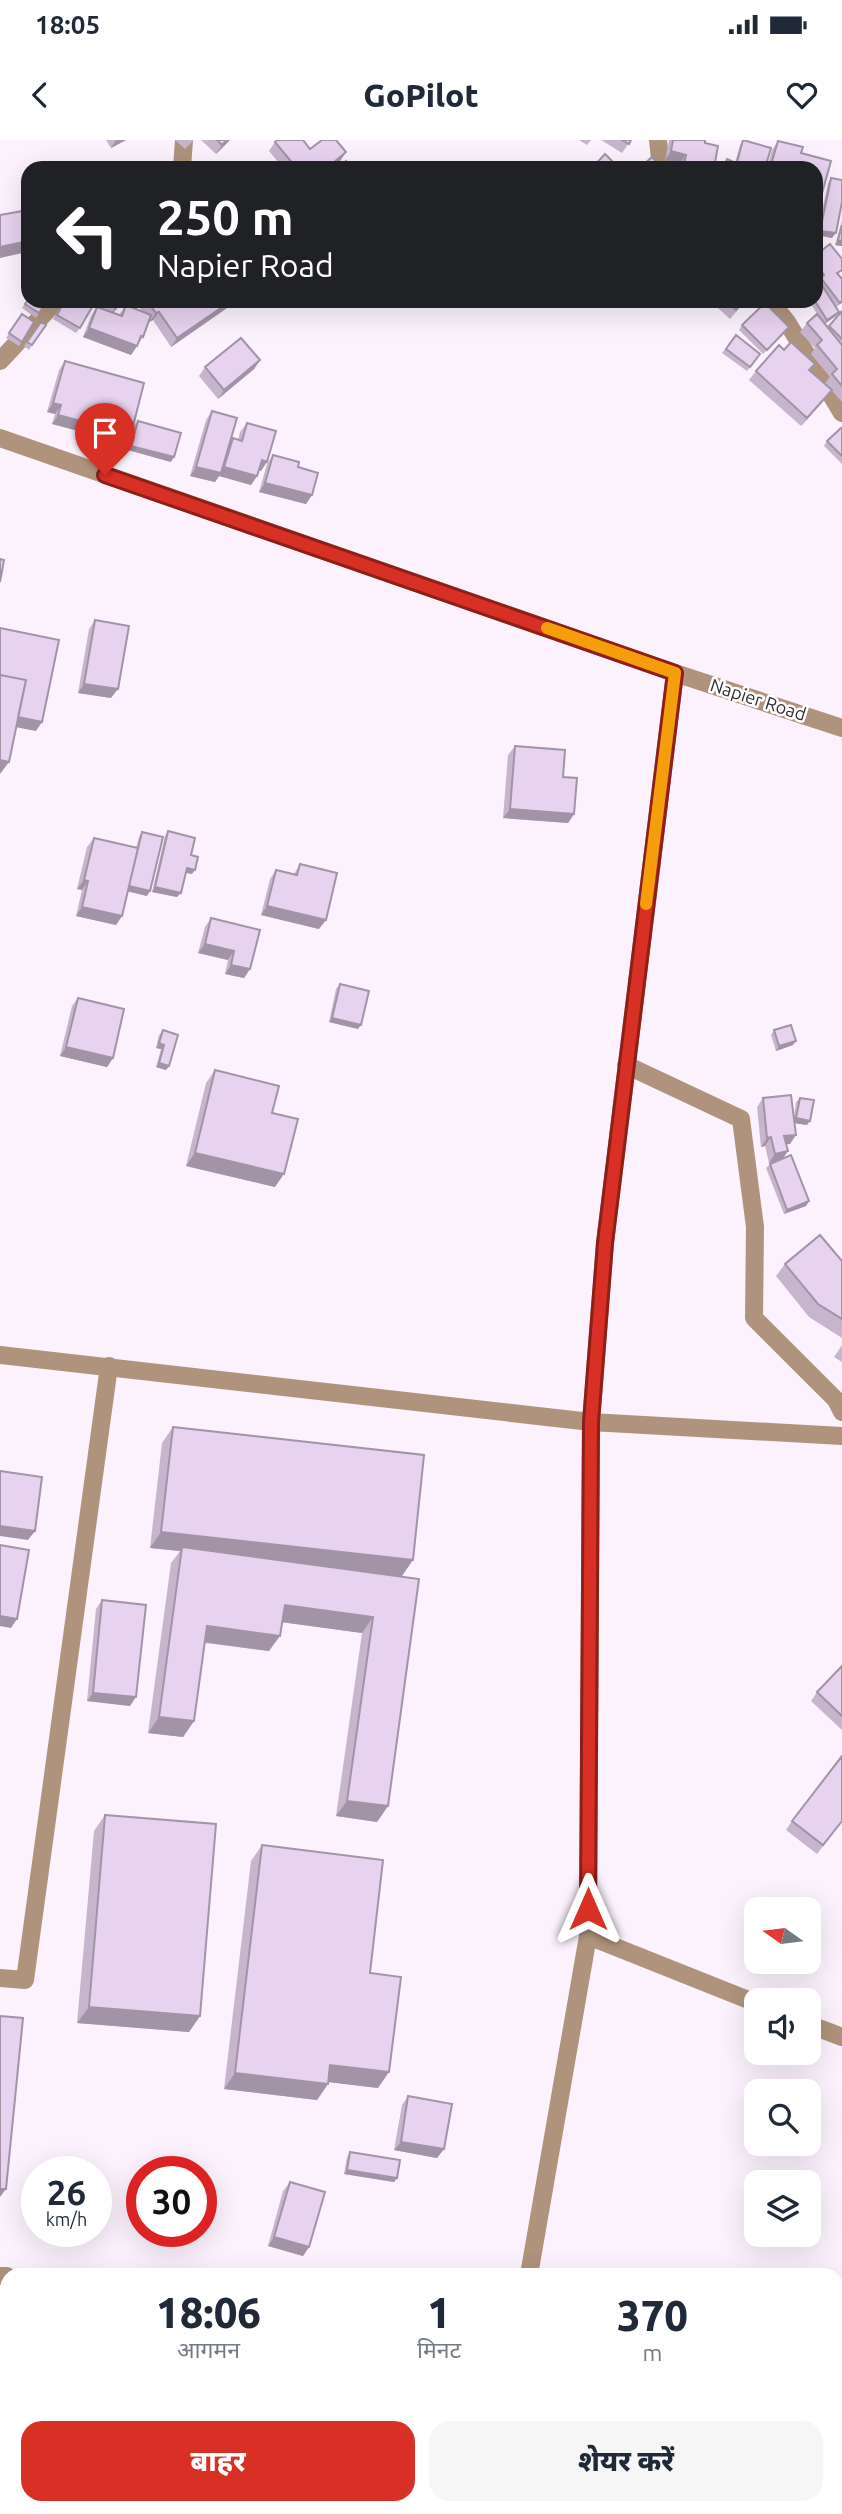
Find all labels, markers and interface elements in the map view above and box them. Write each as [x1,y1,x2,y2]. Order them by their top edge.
text: 18:05 [35,10,100,39]
icon: back [21,76,59,114]
icon: heart [783,76,821,114]
text: GoPilot [363,77,479,113]
icon: left [42,189,133,280]
text: 250 m [157,189,294,244]
text: Napier Road [157,247,334,283]
pin [75,403,135,475]
icon: arrive [86,414,124,452]
street label: Napier Road [708,674,809,724]
position arrow [551,1872,625,1946]
north arrow [744,1897,821,1974]
map controls [744,1897,821,2247]
button: sound [744,1988,821,2065]
button: search [744,2079,821,2156]
speed limit sign: 30 [126,2156,217,2247]
button: layers [744,2170,821,2247]
text: 26 [47,2172,86,2212]
text: km/h [46,2209,87,2229]
text: 18:06 [156,2289,261,2336]
text: 1 [427,2289,451,2336]
text: 370 [617,2292,688,2339]
text: आगमन [177,2337,240,2362]
text: मिनट [417,2337,461,2362]
text: m [643,2340,662,2365]
button: बाहर [21,2421,415,2501]
button: शेयर करें [429,2421,823,2501]

